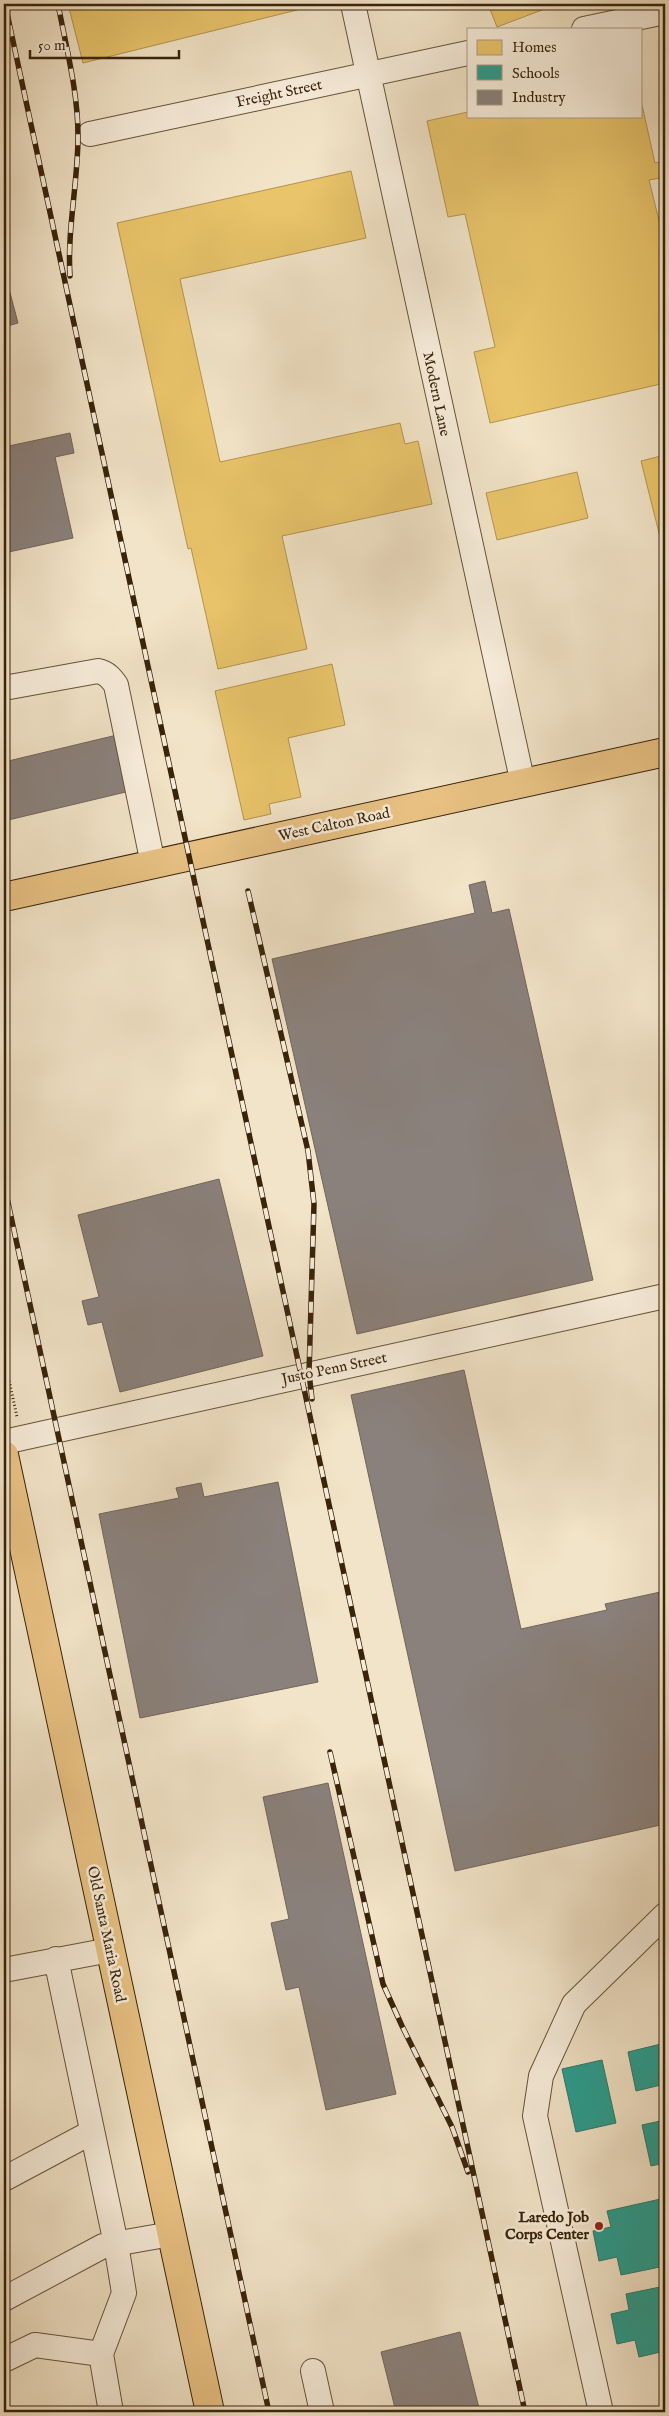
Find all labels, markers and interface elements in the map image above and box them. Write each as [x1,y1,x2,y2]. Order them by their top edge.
scale bar [30,28,179,60]
legend [467,28,642,118]
text: 50 m [38,36,66,55]
text: Homes [512,38,556,57]
text: Schools [512,64,560,83]
street label: Freight Street [234,75,324,112]
text: Industry [512,88,566,107]
street label: Modern Lane [418,350,455,438]
street label: West Calton Road [276,803,393,846]
street label: Justo Penn Street [278,1348,388,1389]
street label: Old Santa Maria Road [83,1864,130,2005]
place label: Laredo Job Corps Center [505,2208,589,2244]
marker: Laredo Job Corps Center [593,2220,605,2232]

